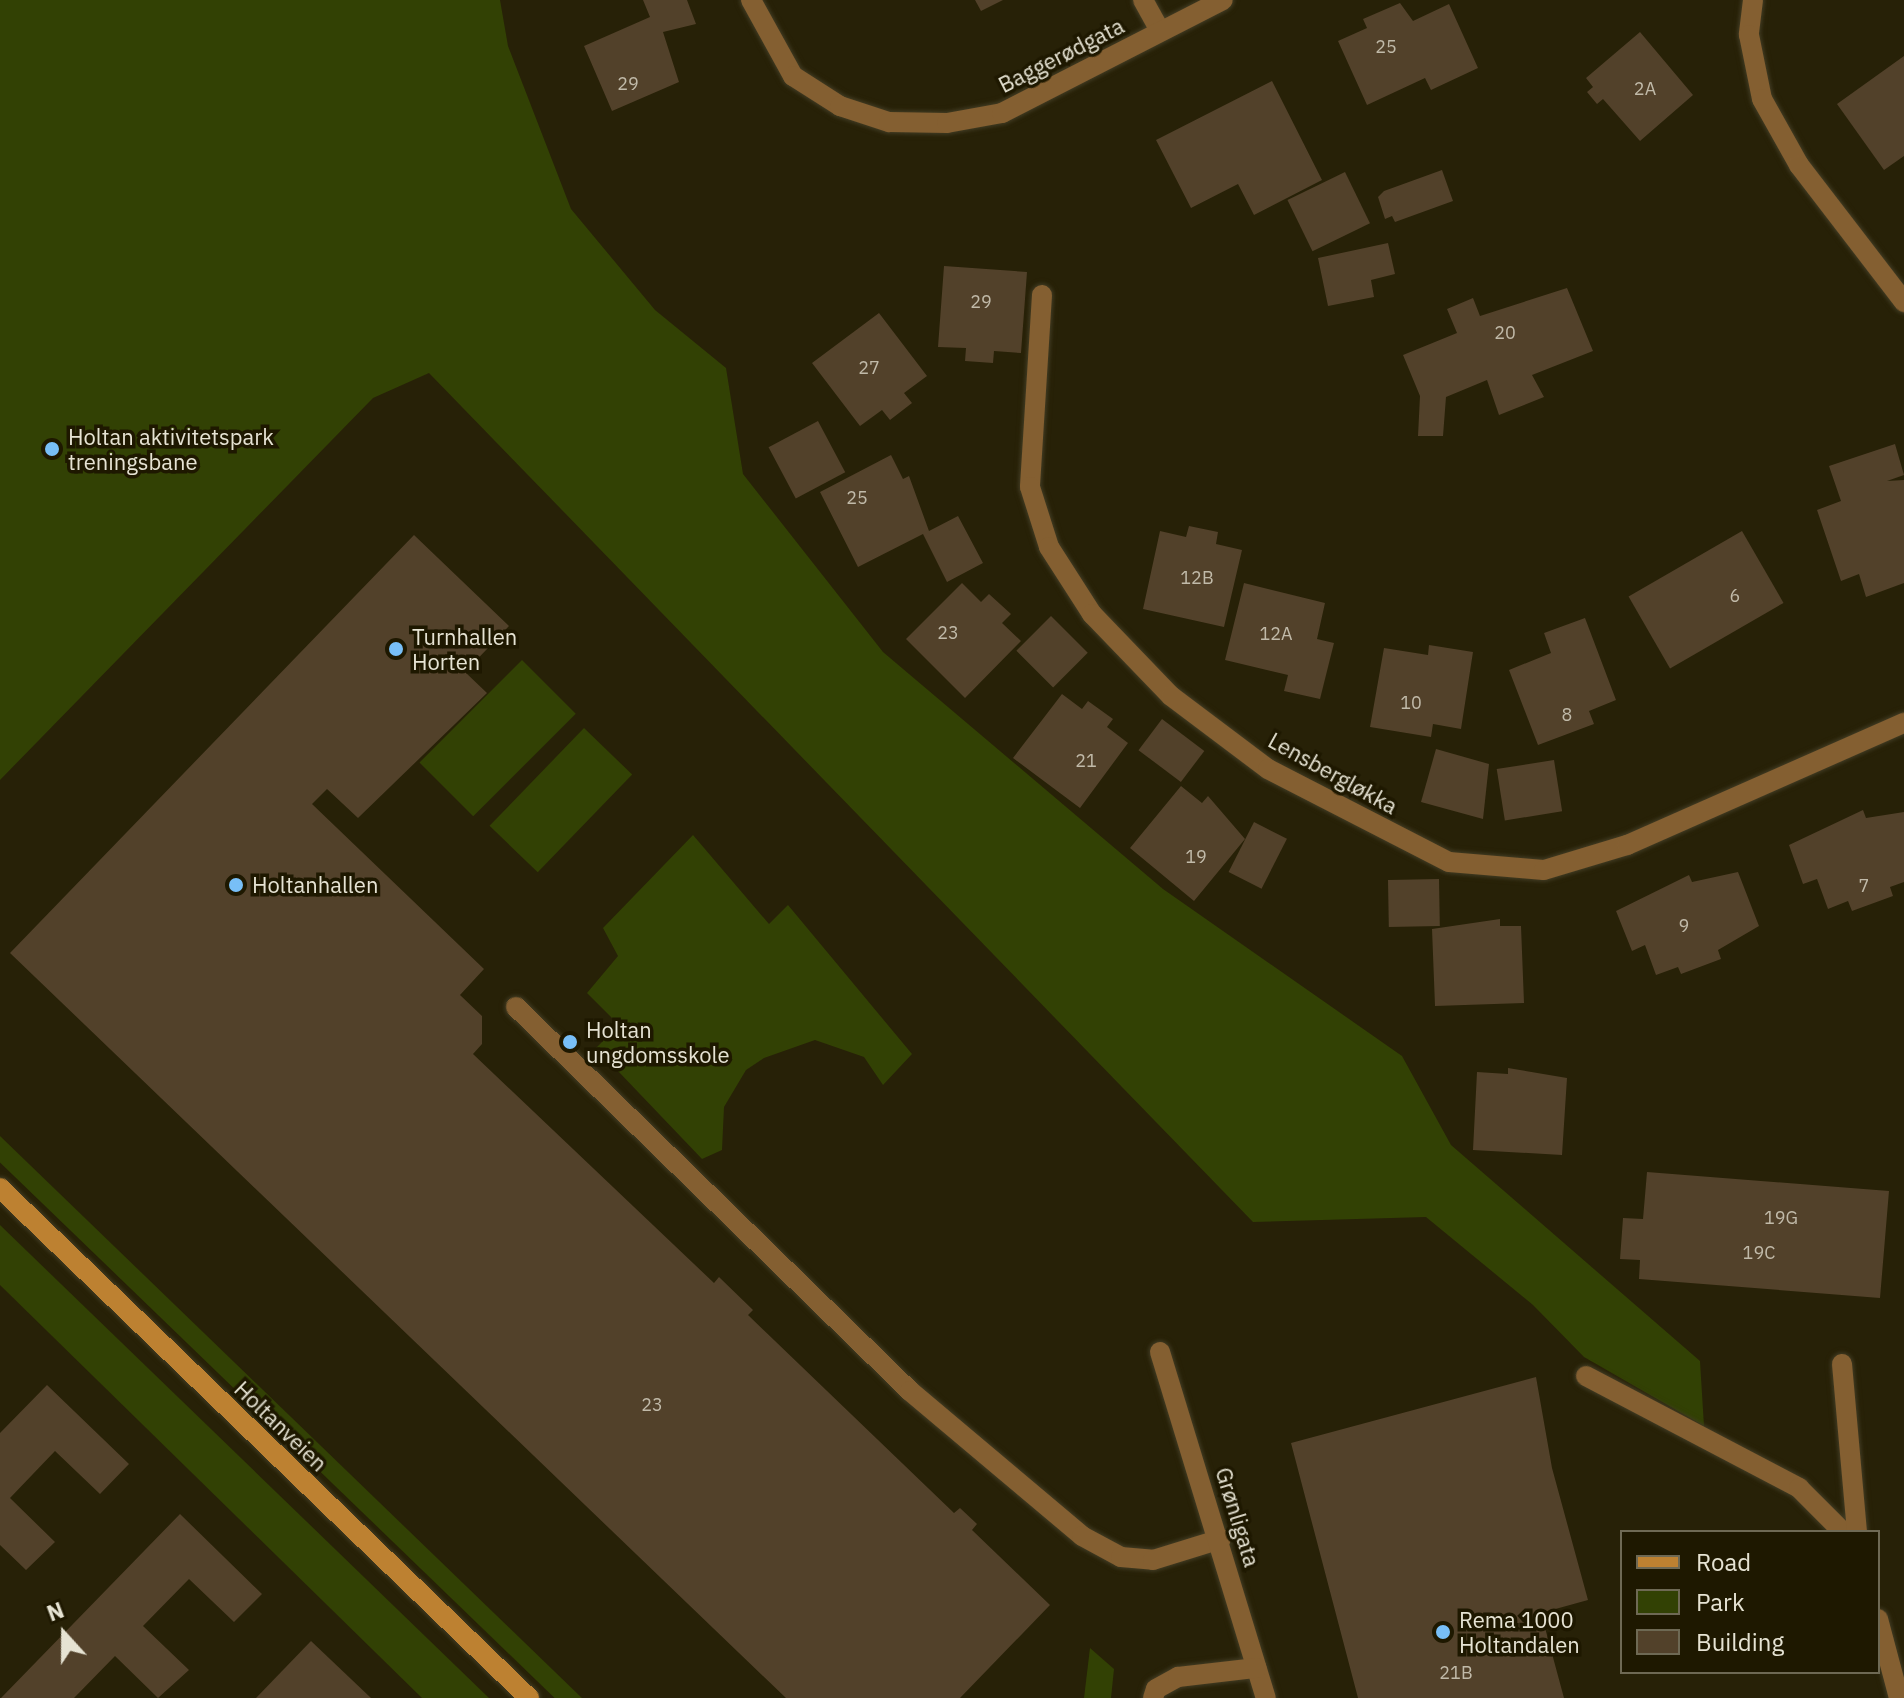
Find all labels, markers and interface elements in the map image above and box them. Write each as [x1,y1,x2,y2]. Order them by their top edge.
street label: Baggerødgata [994,12,1128,98]
house number: 25 [1375,36,1397,58]
house number: 29 [617,73,639,95]
house number: 2A [1634,78,1656,100]
house number: 29 [970,291,992,313]
house number: 20 [1494,322,1516,344]
house number: 27 [858,357,880,379]
place label: Holtan aktivitetspark treningsbane [68,423,274,474]
marker: Holtan aktivitetspark treningsbane [43,440,61,458]
house number: 25 [846,487,868,509]
house number: 12B [1180,567,1214,589]
house number: 6 [1730,585,1740,607]
house number: 23 [937,622,959,644]
place label: Turnhallen Horten [412,623,517,674]
house number: 12A [1259,623,1293,645]
marker: Turnhallen Horten [387,640,405,658]
house number: 10 [1400,692,1422,714]
house number: 8 [1562,704,1572,726]
street label: Lensbergløkka [1264,727,1402,819]
house number: 21 [1075,750,1097,772]
house number: 19 [1185,846,1207,868]
place label: Holtanhallen [252,872,378,898]
house number: 7 [1859,875,1869,897]
marker: Holtanhallen [227,876,245,894]
house number: 9 [1679,915,1689,937]
place label: Holtan ungdomsskole [586,1016,730,1068]
marker: Holtan ungdomsskole [561,1033,579,1051]
house number: 19G [1764,1207,1798,1229]
house number: 19C [1743,1242,1775,1264]
street label: Holtanveien [229,1375,333,1477]
house number: 23 [641,1394,663,1416]
street label: Grønligata [1210,1464,1266,1570]
legend [1620,1530,1880,1674]
text: Road [1696,1546,1751,1578]
text: Park [1696,1586,1745,1618]
north arrow [24,1594,104,1674]
text: N [43,1595,68,1628]
place label: Rema 1000 Holtandalen [1459,1606,1580,1658]
marker: Rema 1000 Holtandalen [1434,1623,1452,1641]
text: Building [1696,1626,1784,1658]
house number: 21B [1439,1662,1473,1684]

